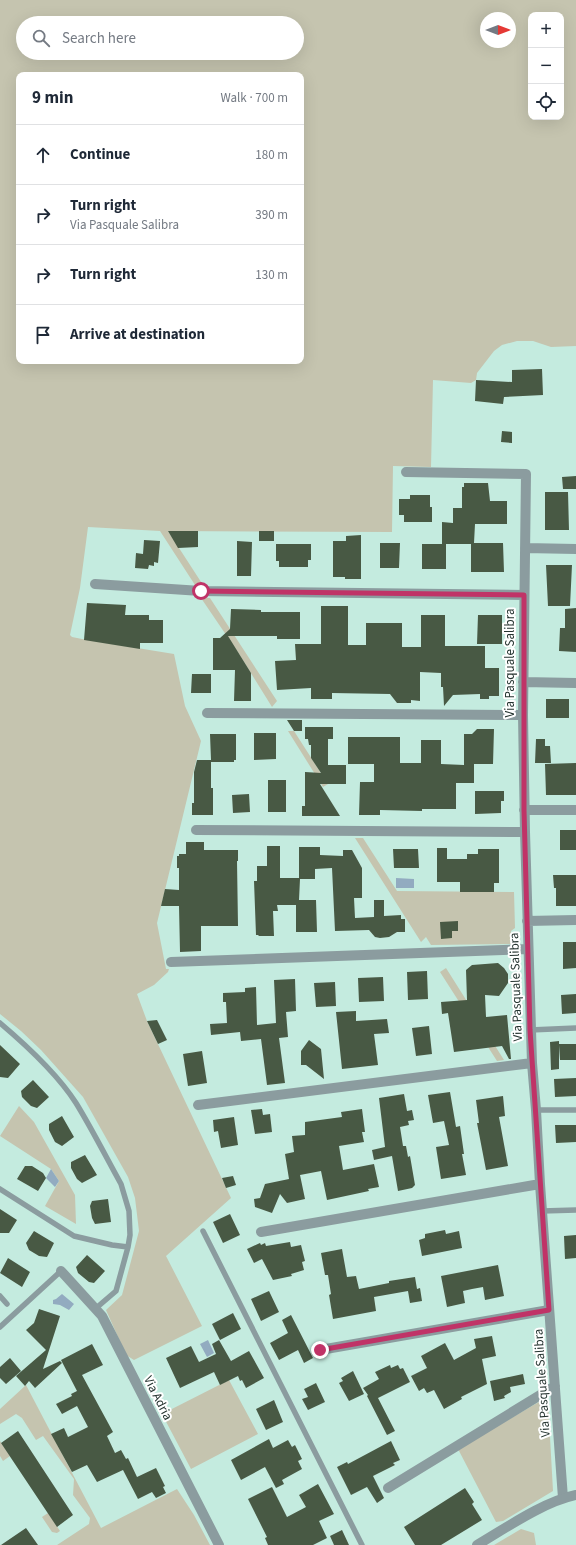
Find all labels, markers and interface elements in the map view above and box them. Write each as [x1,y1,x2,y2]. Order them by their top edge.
north arrow [480,12,516,48]
map controls [528,12,564,120]
button: + [528,12,564,48]
search box [16,16,304,60]
icon: search [30,27,52,49]
text: Search here [62,28,136,49]
button: − [528,48,564,84]
button: locate [528,84,564,120]
text: 9 min [32,86,73,110]
text: Walk · 700 m [220,89,288,107]
icon: ahead [32,144,54,166]
text: Continue [70,144,130,165]
text: 180 m [255,146,288,164]
text: Turn right [70,195,136,216]
icon: right [32,204,54,226]
text: 390 m [255,206,288,224]
text: Via Pasquale Salibra [70,216,179,234]
icon: right [32,264,54,286]
text: Turn right [70,264,136,285]
text: 130 m [255,266,288,284]
icon: arrive [32,324,54,346]
text: Arrive at destination [70,324,205,345]
route start [192,582,210,600]
street label: Via Pasquale Salibra [501,608,519,718]
street label: Via Pasquale Salibra [505,932,527,1042]
street label: Via Pasquale Salibra [529,1328,555,1438]
route end [311,1341,329,1359]
street label: Via Adria [139,1373,177,1423]

